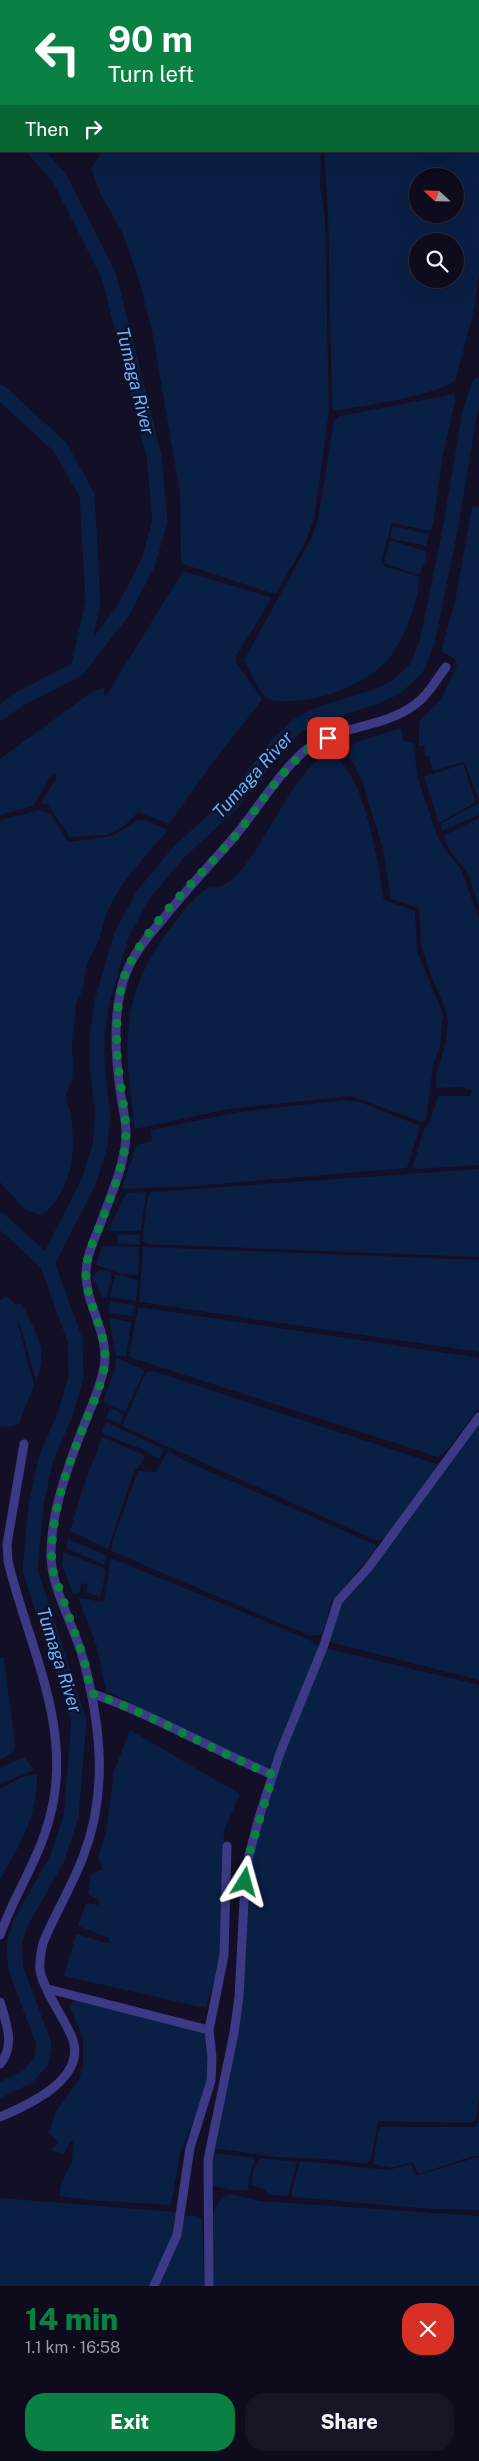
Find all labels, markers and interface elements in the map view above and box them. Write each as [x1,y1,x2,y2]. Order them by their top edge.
text: 90 m [108,19,193,60]
icon: left [25,20,90,85]
text: Turn left [108,61,194,87]
icon: right [79,115,107,143]
text: Then [25,118,69,140]
north arrow [409,168,464,222]
map controls [409,168,464,288]
button: search [409,233,464,288]
water label: Tumaga River [112,325,159,437]
pin [307,717,349,759]
icon: arrive [314,724,342,752]
water label: Tumaga River [208,727,297,822]
water label: Tumaga River [33,1605,86,1715]
position arrow [218,1855,270,1907]
text: 14 min [25,2301,118,2337]
button: close [402,2303,454,2355]
text: 1.1 km · 16:58 [25,2338,120,2357]
button: Exit [25,2393,235,2451]
button: Share [245,2393,454,2451]

